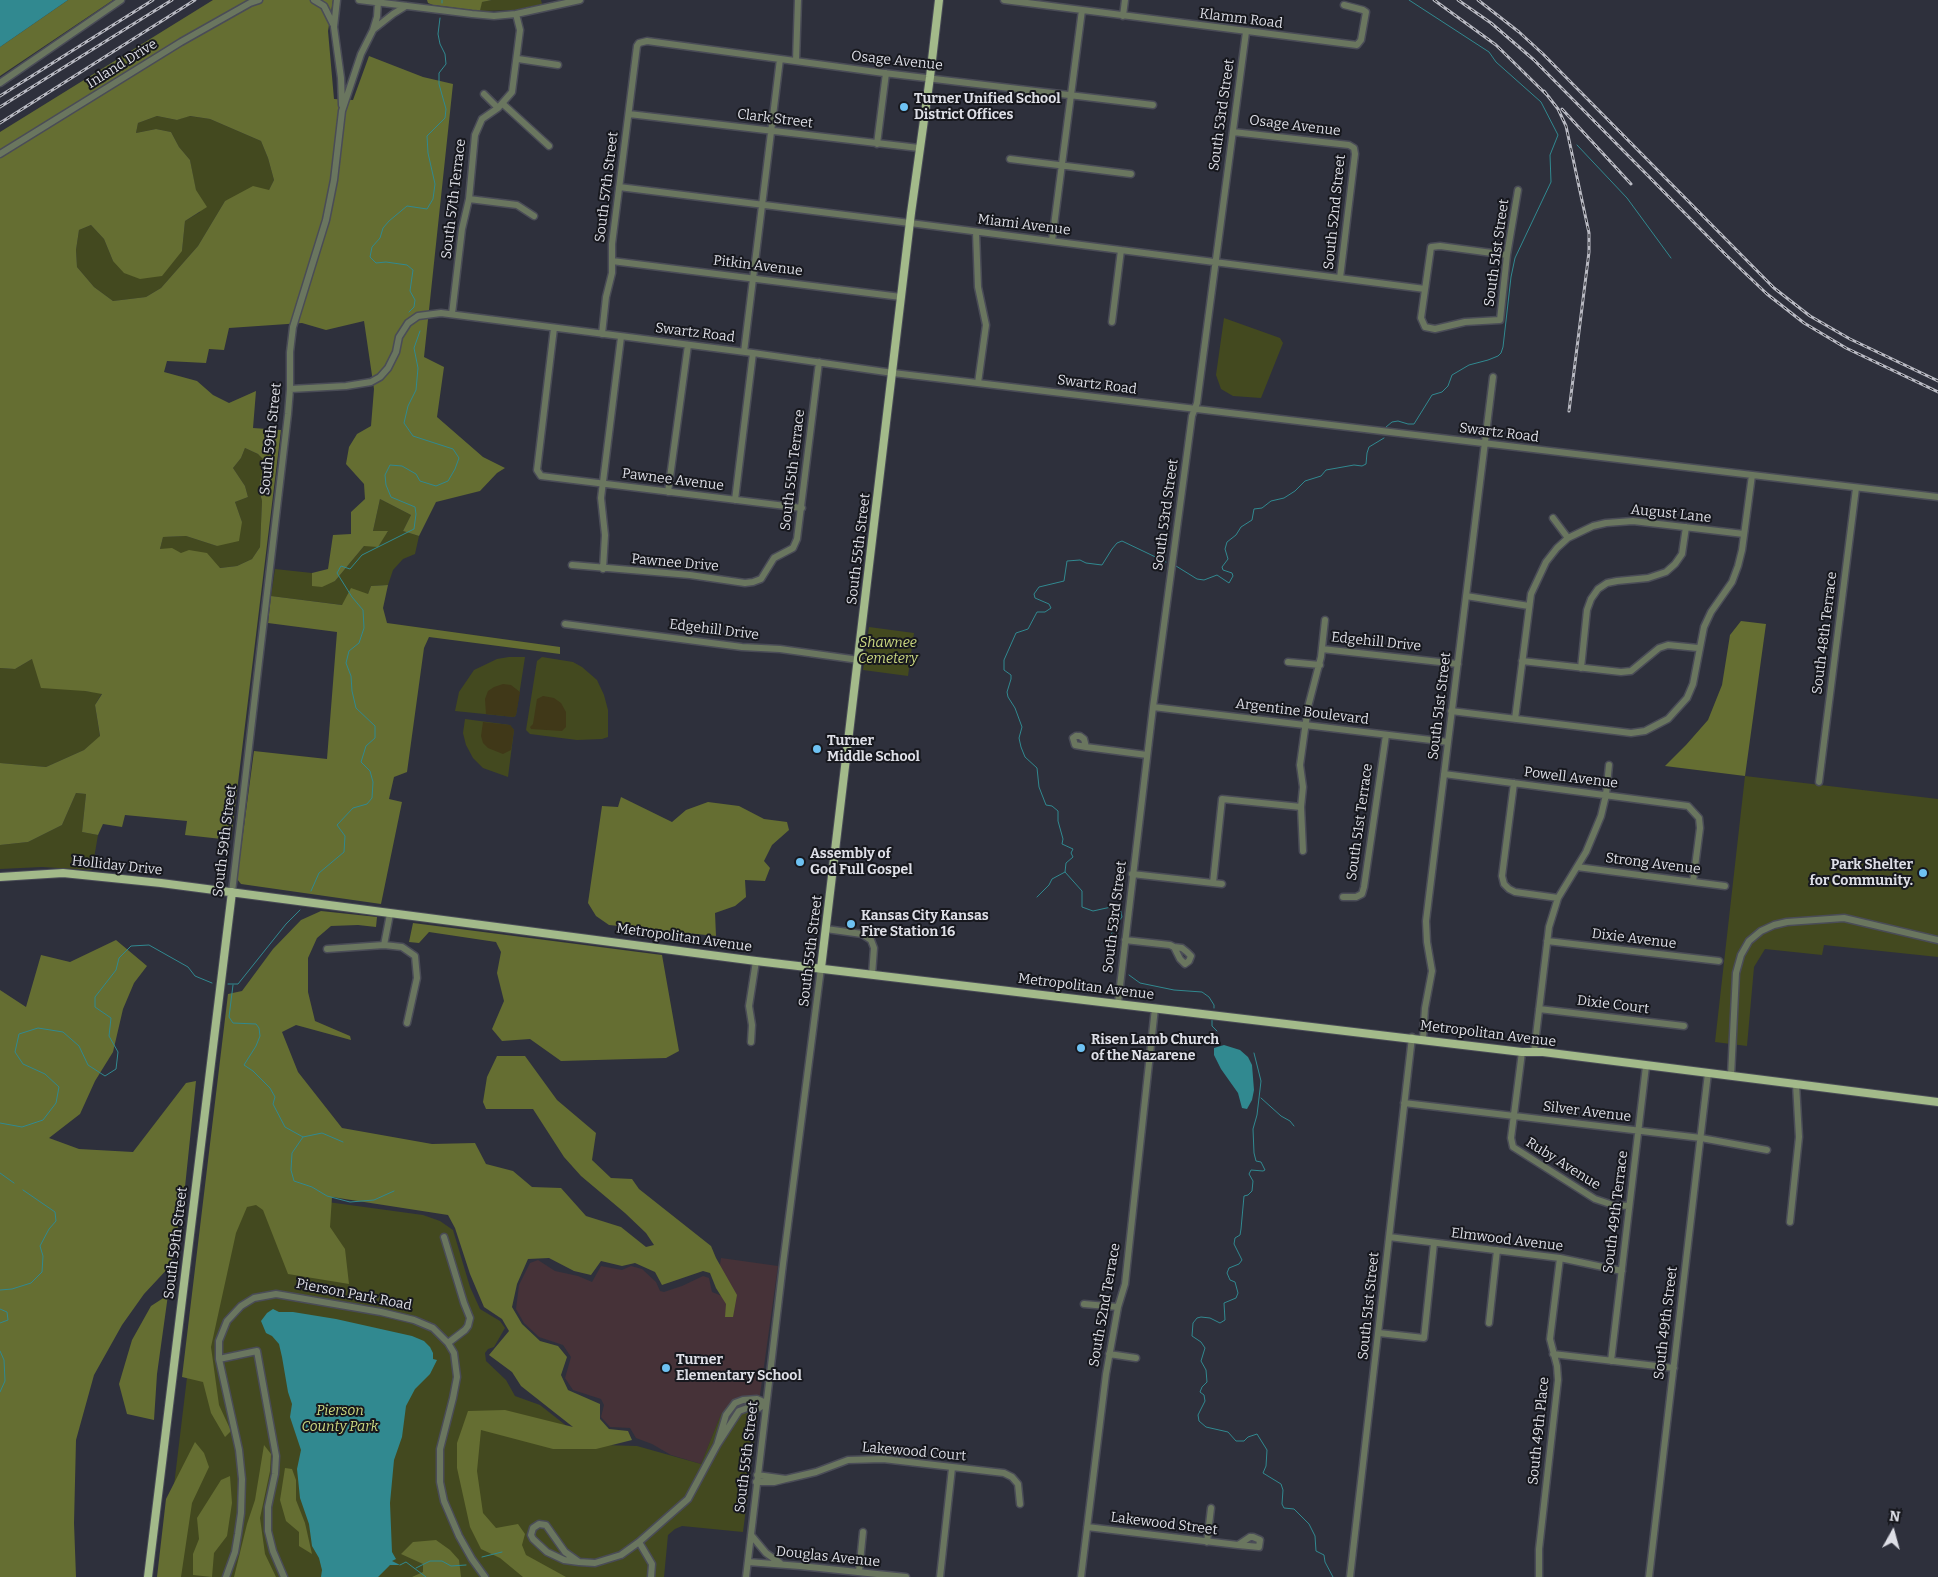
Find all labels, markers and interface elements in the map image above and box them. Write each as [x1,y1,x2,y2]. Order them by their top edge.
street label: Klamm Road [1198,6,1284,32]
street label: Inland Drive [84,36,160,92]
street label: Osage Avenue [850,48,944,74]
street label: South 53rd Street [1206,58,1238,172]
place label: Turner Unified School District Offices [914,91,1061,124]
marker: Turner Unified School District Offices [898,101,910,113]
street label: Clark Street [736,106,814,132]
street label: Osage Avenue [1248,112,1342,140]
street label: South 57th Street [592,131,622,243]
street label: South 57th Terrace [438,138,470,260]
street label: South 52nd Street [1321,154,1349,270]
street label: South 51st Street [1481,198,1513,308]
street label: Miami Avenue [976,211,1072,239]
street label: Pitkin Avenue [712,252,804,280]
street label: Swartz Road [654,320,736,346]
street label: Swartz Road [1056,372,1138,398]
street label: South 59th Street [257,382,285,496]
street label: South 55th Terrace [777,408,809,532]
street label: Swartz Road [1458,420,1540,446]
street label: South 53rd Street [1150,458,1182,572]
street label: Pawnee Avenue [621,465,725,495]
street label: South 55th Street [844,492,874,606]
street label: August Lane [1630,501,1712,527]
street label: Pawnee Drive [630,551,720,575]
street label: South 48th Terrace [1809,571,1841,695]
street label: Edgehill Drive [668,616,760,644]
street label: Edgehill Drive [1330,629,1422,655]
park label: Shawnee Cemetery [858,635,918,668]
street label: South 51st Street [1425,651,1455,761]
street label: Argentine Boulevard [1234,695,1370,729]
place label: Turner Middle School [827,733,920,766]
marker: Turner Middle School [811,743,823,755]
street label: South 51st Terrace [1343,762,1377,882]
street label: Powell Avenue [1523,764,1619,792]
street label: South 59th Street [210,784,240,898]
place label: Assembly of God Full Gospel [810,846,913,879]
street label: Strong Avenue [1604,850,1702,878]
street label: Holliday Drive [71,853,163,879]
marker: Assembly of God Full Gospel [794,856,806,868]
place label: Park Shelter for Community. [1810,857,1913,890]
street label: South 53rd Street [1100,860,1130,974]
marker: Park Shelter for Community. [1917,867,1929,879]
street label: South 55th Street [796,894,826,1008]
place label: Kansas City Kansas Fire Station 16 [861,908,989,940]
marker: Kansas City Kansas Fire Station 16 [845,918,857,930]
street label: Metropolitan Avenue [615,920,753,956]
street label: Dixie Avenue [1591,925,1677,953]
street label: Metropolitan Avenue [1017,970,1155,1004]
street label: Dixie Court [1576,992,1650,1018]
street label: Metropolitan Avenue [1419,1017,1557,1051]
place label: Risen Lamb Church of the Nazarene [1091,1032,1219,1064]
marker: Risen Lamb Church of the Nazarene [1075,1042,1087,1054]
street label: Silver Avenue [1542,1098,1632,1126]
street label: Ruby Avenue [1523,1134,1603,1194]
street label: South 49th Terrace [1600,1150,1632,1274]
street label: South 59th Street [161,1186,191,1300]
street label: Elmwood Avenue [1450,1225,1564,1255]
street label: South 52nd Terrace [1086,1242,1124,1368]
street label: South 51st Street [1355,1251,1383,1361]
street label: South 49th Street [1651,1266,1681,1380]
street label: Pierson Park Road [295,1276,413,1314]
place label: Turner Elementary School [676,1352,802,1384]
marker: Turner Elementary School [660,1362,672,1374]
street label: South 49th Place [1525,1376,1553,1486]
street label: South 55th Street [732,1400,762,1514]
park label: Pierson County Park [302,1403,378,1435]
street label: Lakewood Court [861,1439,967,1465]
north arrow [1868,1507,1918,1557]
text: N [1888,1508,1901,1526]
street label: Lakewood Street [1110,1509,1218,1539]
street label: Douglas Avenue [775,1543,881,1571]

